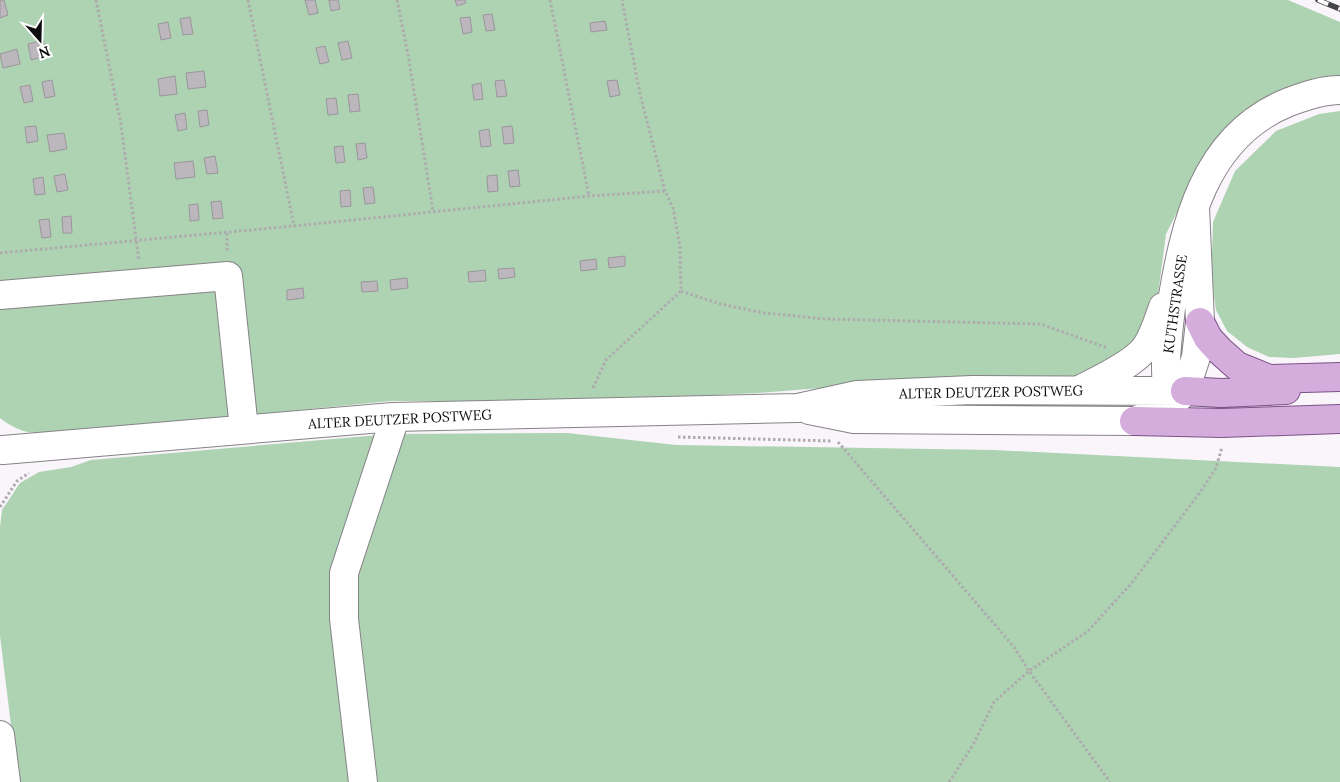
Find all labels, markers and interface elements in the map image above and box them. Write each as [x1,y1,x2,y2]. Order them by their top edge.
north arrow [15,15,65,65]
text: N [36,42,53,63]
street label: KUTHSTRASSE [1159,253,1191,355]
street label: ALTER DEUTZER POSTWEG [898,381,1084,403]
street label: ALTER DEUTZER POSTWEG [307,405,493,433]

